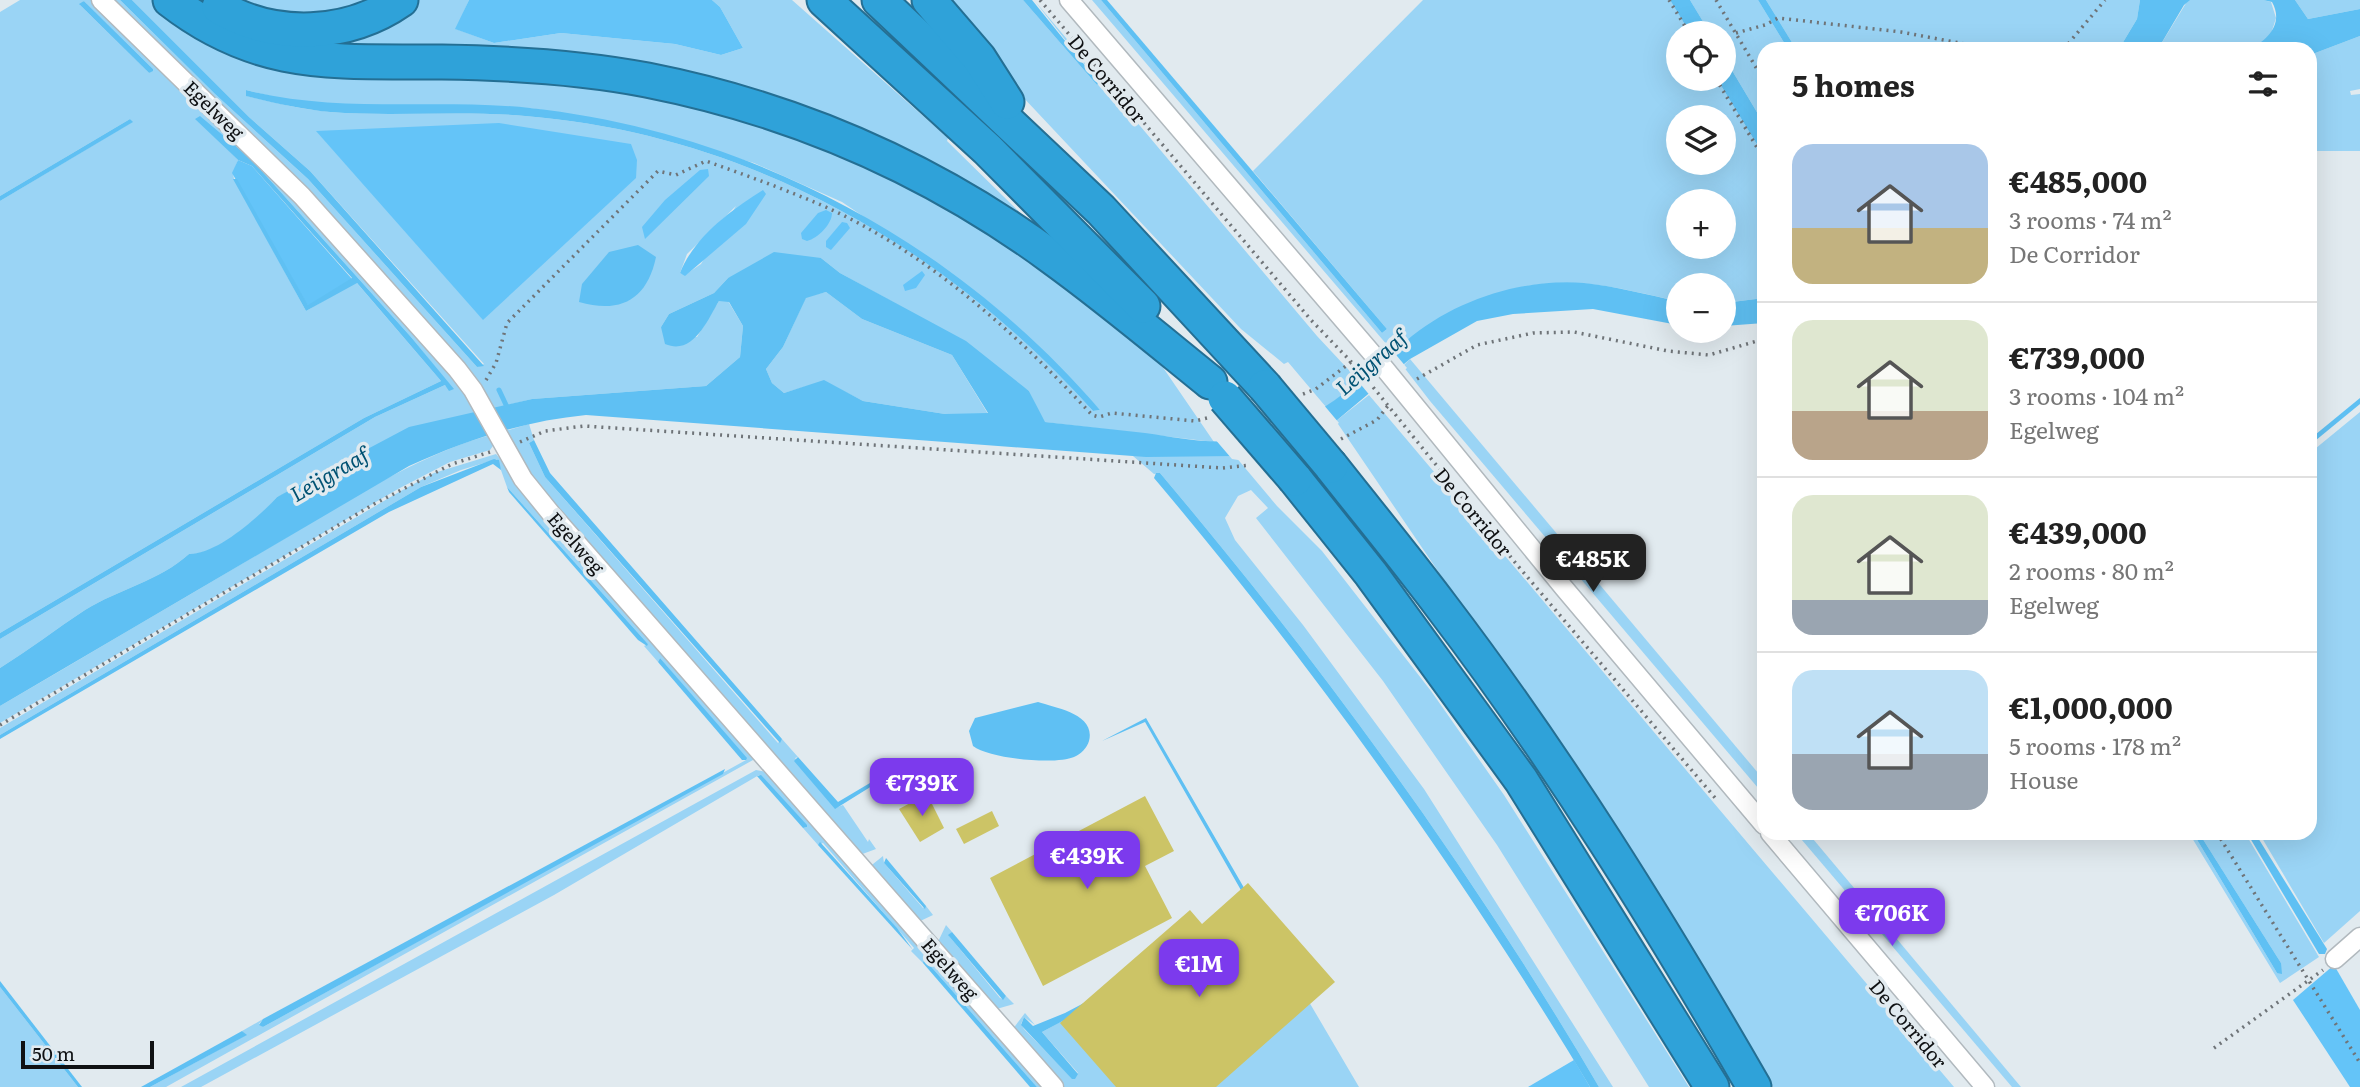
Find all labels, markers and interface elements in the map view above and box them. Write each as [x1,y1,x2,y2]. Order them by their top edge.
map controls [1666,21,1736,343]
button: locate [1666,21,1736,91]
street label: De Corridor [1062,28,1153,129]
text: 5 homes [1792,62,1915,106]
icon: filters [2244,65,2282,103]
street label: Egelweg [178,73,252,146]
button: layers [1666,105,1736,175]
text: €485,000 [2009,158,2147,202]
icon: home [1848,172,1932,256]
button: + [1666,189,1736,259]
text: 3 rooms · 74 m² [2009,202,2172,236]
text: De Corridor [2009,236,2140,270]
button: − [1666,273,1736,343]
water label: Leijgraaf [1328,320,1415,401]
text: €739,000 [2009,334,2145,378]
icon: home [1848,348,1932,432]
text: 3 rooms · 104 m² [2009,378,2184,412]
text: Egelweg [2009,412,2099,446]
water label: Leijgraaf [284,437,376,508]
street label: De Corridor [1428,461,1519,562]
street label: Egelweg [542,505,612,580]
text: €439,000 [2009,509,2147,553]
icon: home [1848,523,1932,607]
pin: €485K [1544,534,1642,594]
text: €485K [1556,540,1630,574]
text: 2 rooms · 80 m² [2009,553,2174,587]
text: Egelweg [2009,587,2099,621]
text: €1,000,000 [2009,684,2173,728]
icon: home [1848,698,1932,782]
text: 5 rooms · 178 m² [2009,728,2181,762]
pin: €739K [873,758,971,818]
text: House [2009,762,2078,796]
text: €739K [886,764,958,798]
pin: €439K [1038,832,1136,891]
text: €439K [1050,837,1124,871]
pin: €706K [1843,888,1941,948]
text: €706K [1855,894,1929,928]
street label: Egelweg [916,931,986,1006]
pin: €1M [1165,940,1233,999]
text: €1M [1175,945,1223,979]
street label: De Corridor [1863,973,1954,1074]
scale bar [21,1038,154,1070]
text: 50 m [32,1039,75,1067]

